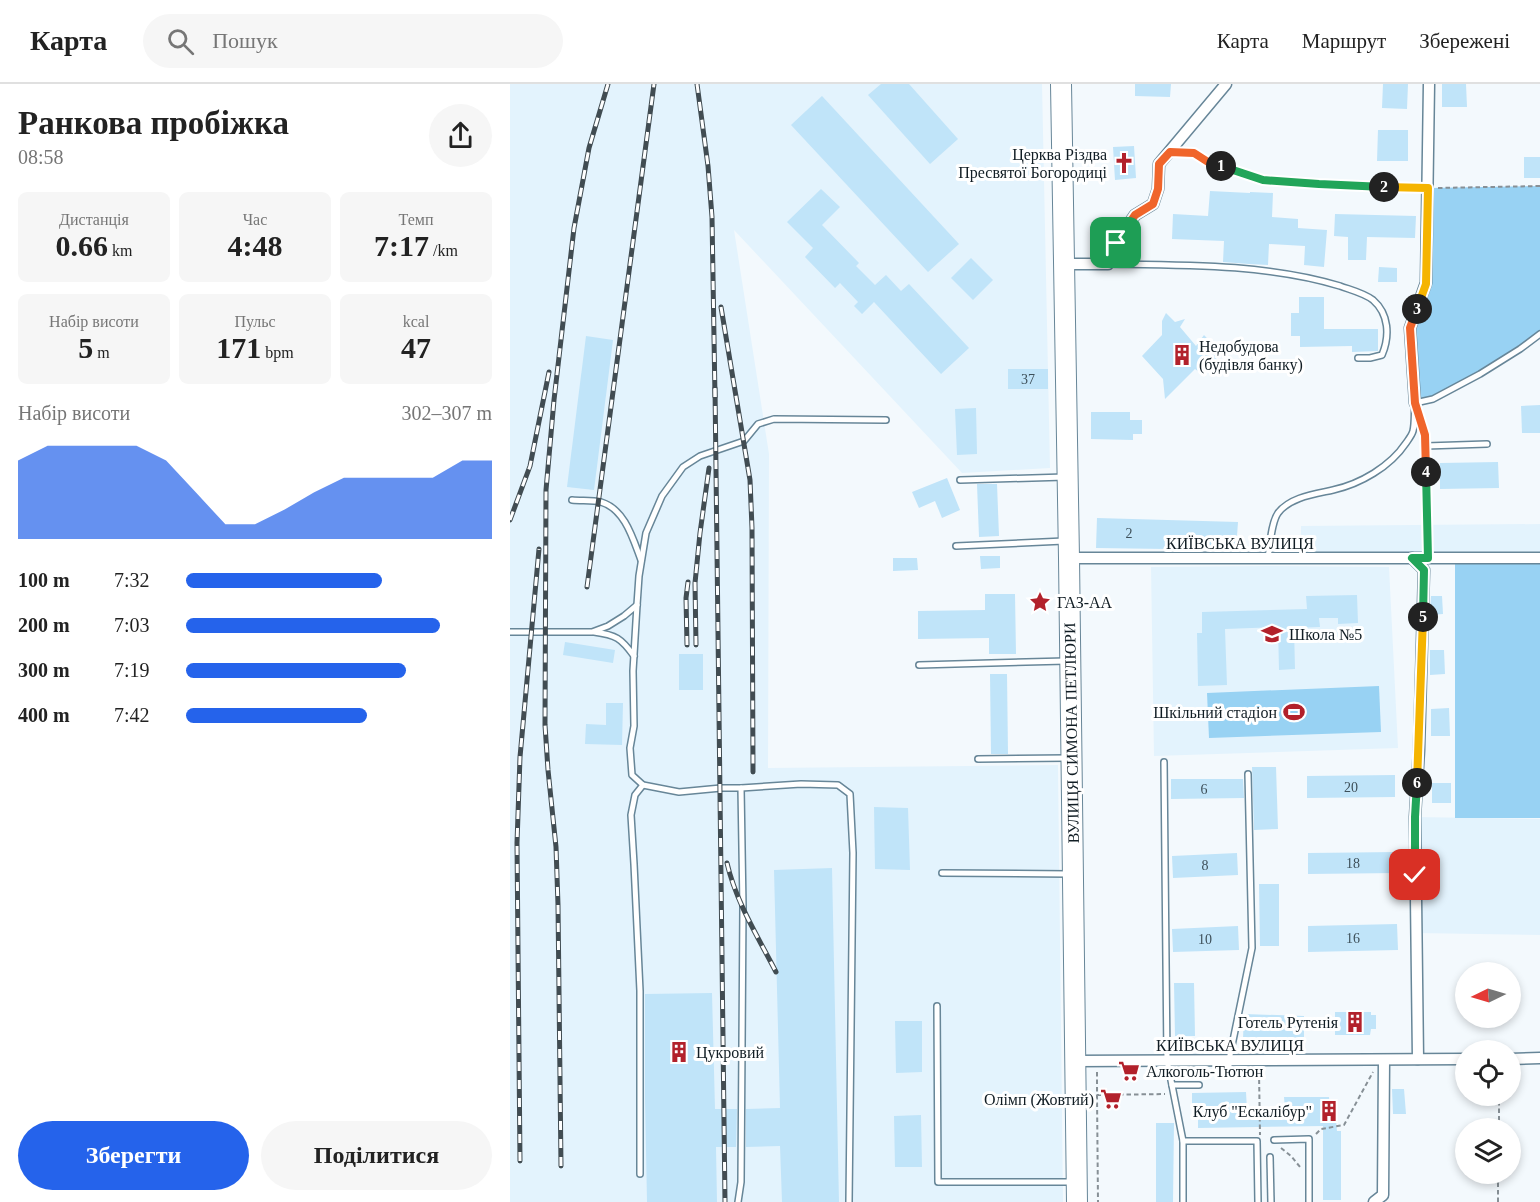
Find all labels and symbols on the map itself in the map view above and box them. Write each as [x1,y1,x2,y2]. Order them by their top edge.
place label: Церква Різдва Пресвятої Богородиці [958,146,1108,182]
church icon: Церква Різдва Пресвятої Богородиці [1112,151,1136,175]
pin: 1 [1206,151,1236,181]
pin: 2 [1369,172,1399,202]
pin [1090,217,1141,268]
pin: 3 [1402,294,1432,324]
place label: Недобудова (будівля банку) [1199,338,1303,374]
building icon: Недобудова (будівля банку) [1170,343,1194,367]
house number: 37 [1021,372,1035,387]
pin: 4 [1411,457,1441,487]
house number: 2 [1126,526,1133,541]
street label: КИЇВСЬКА ВУЛИЦЯ [1166,535,1314,553]
place icon: ГАЗ-АА [1028,590,1052,614]
place label: ГАЗ-АА [1057,594,1113,611]
pin: 5 [1408,602,1438,632]
street label: ВУЛИЦЯ СИМОНА ПЕТЛЮРИ [1061,622,1083,843]
school or university icon: Школа №5 [1260,622,1284,646]
place label: Школа №5 [1289,626,1362,643]
sports icon: Шкільний стадіон [1282,700,1306,724]
place label: Шкільний стадіон [1153,704,1277,722]
pin: 6 [1402,768,1432,798]
house number: 20 [1344,780,1358,795]
house number: 6 [1201,782,1208,797]
pin [1389,849,1440,900]
house number: 18 [1346,856,1360,871]
house number: 8 [1202,858,1209,873]
house number: 16 [1346,931,1360,946]
house number: 10 [1198,932,1212,947]
north arrow [1455,962,1521,1028]
building icon: Готель Рутенія [1343,1010,1367,1034]
place label: Готель Рутенія [1238,1014,1339,1032]
street label: КИЇВСЬКА ВУЛИЦЯ [1156,1037,1304,1055]
building icon: Цукровий [667,1040,691,1064]
place label: Цукровий [696,1044,764,1062]
supermarket icon: Алкоголь-Тютюн [1117,1059,1141,1083]
place label: Алкоголь-Тютюн [1146,1063,1264,1080]
supermarket icon: Олімп (Жовтий) [1099,1087,1123,1111]
place label: Олімп (Жовтий) [984,1091,1094,1109]
building icon: Клуб "Ескалібур" [1317,1099,1341,1123]
place label: Клуб "Ескалібур" [1193,1103,1312,1121]

